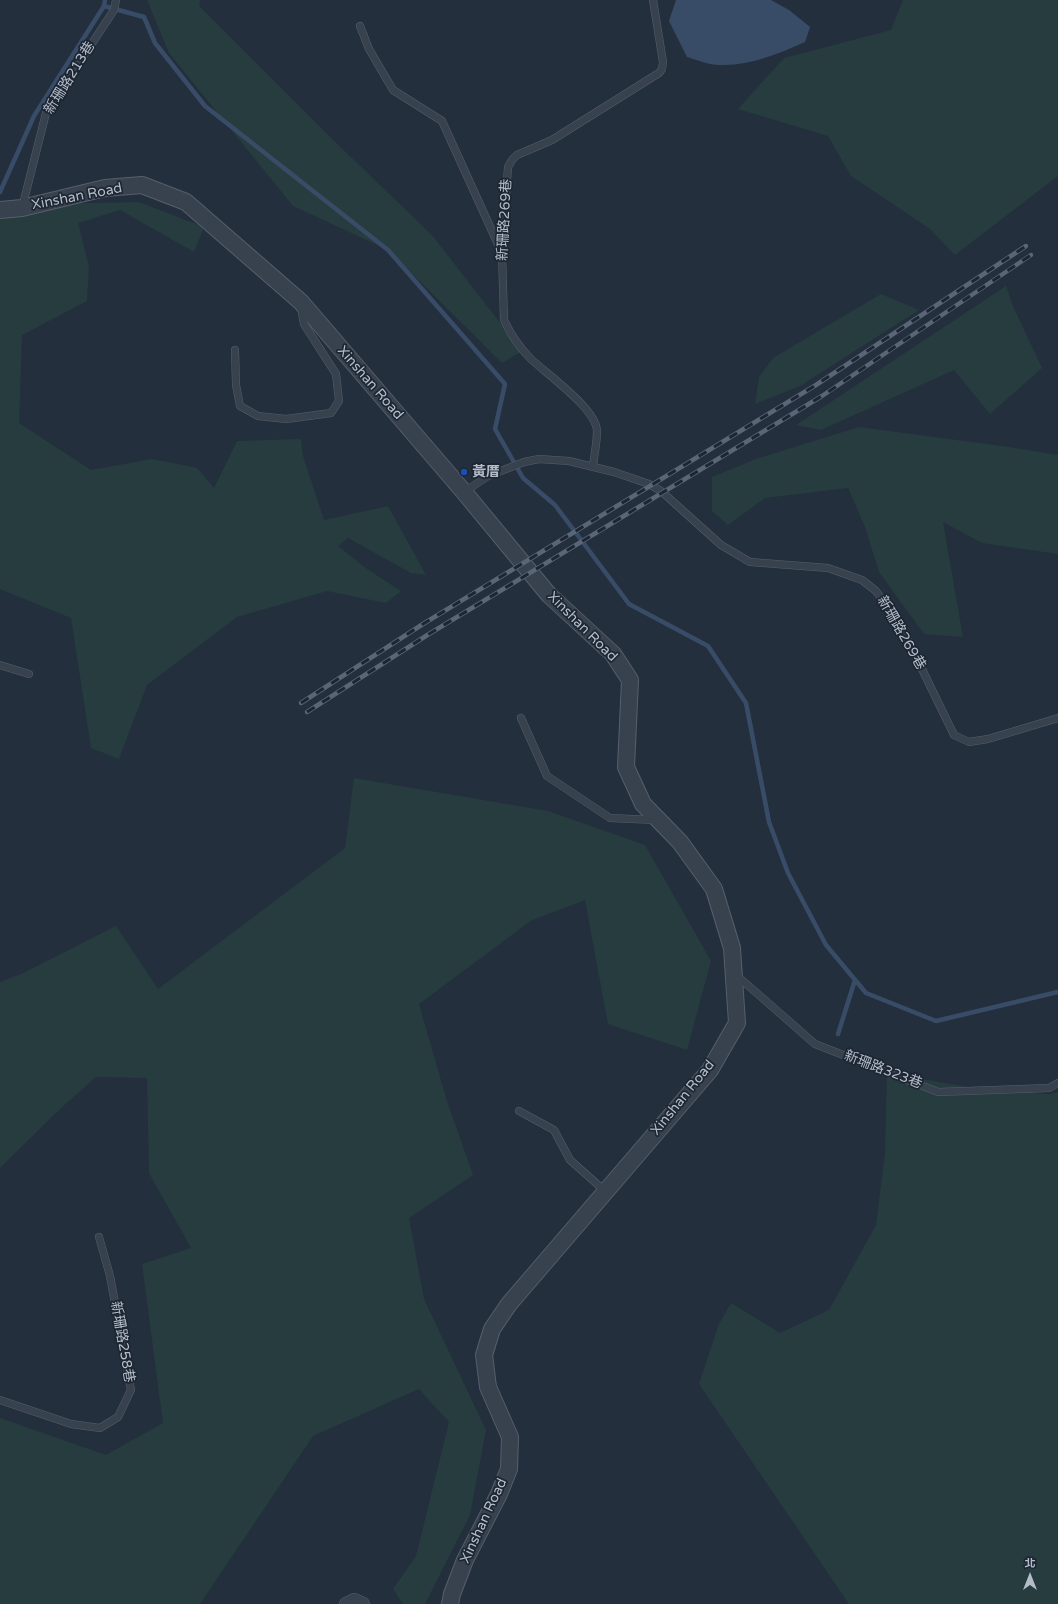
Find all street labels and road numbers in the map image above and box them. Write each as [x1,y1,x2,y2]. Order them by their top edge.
street label: 新珊路213巷 [41,39,99,117]
street label: 新珊路269巷 [494,178,516,262]
street label: Xinshan Road [30,180,124,214]
street label: Xinshan Road [334,343,406,423]
street label: Xinshan Road [544,589,620,665]
street label: 新珊路269巷 [873,593,929,673]
street label: 新珊路323巷 [842,1047,924,1093]
street label: Xinshan Road [648,1057,718,1139]
street label: 新珊路258巷 [107,1300,137,1384]
street label: Xinshan Road [457,1476,511,1566]

